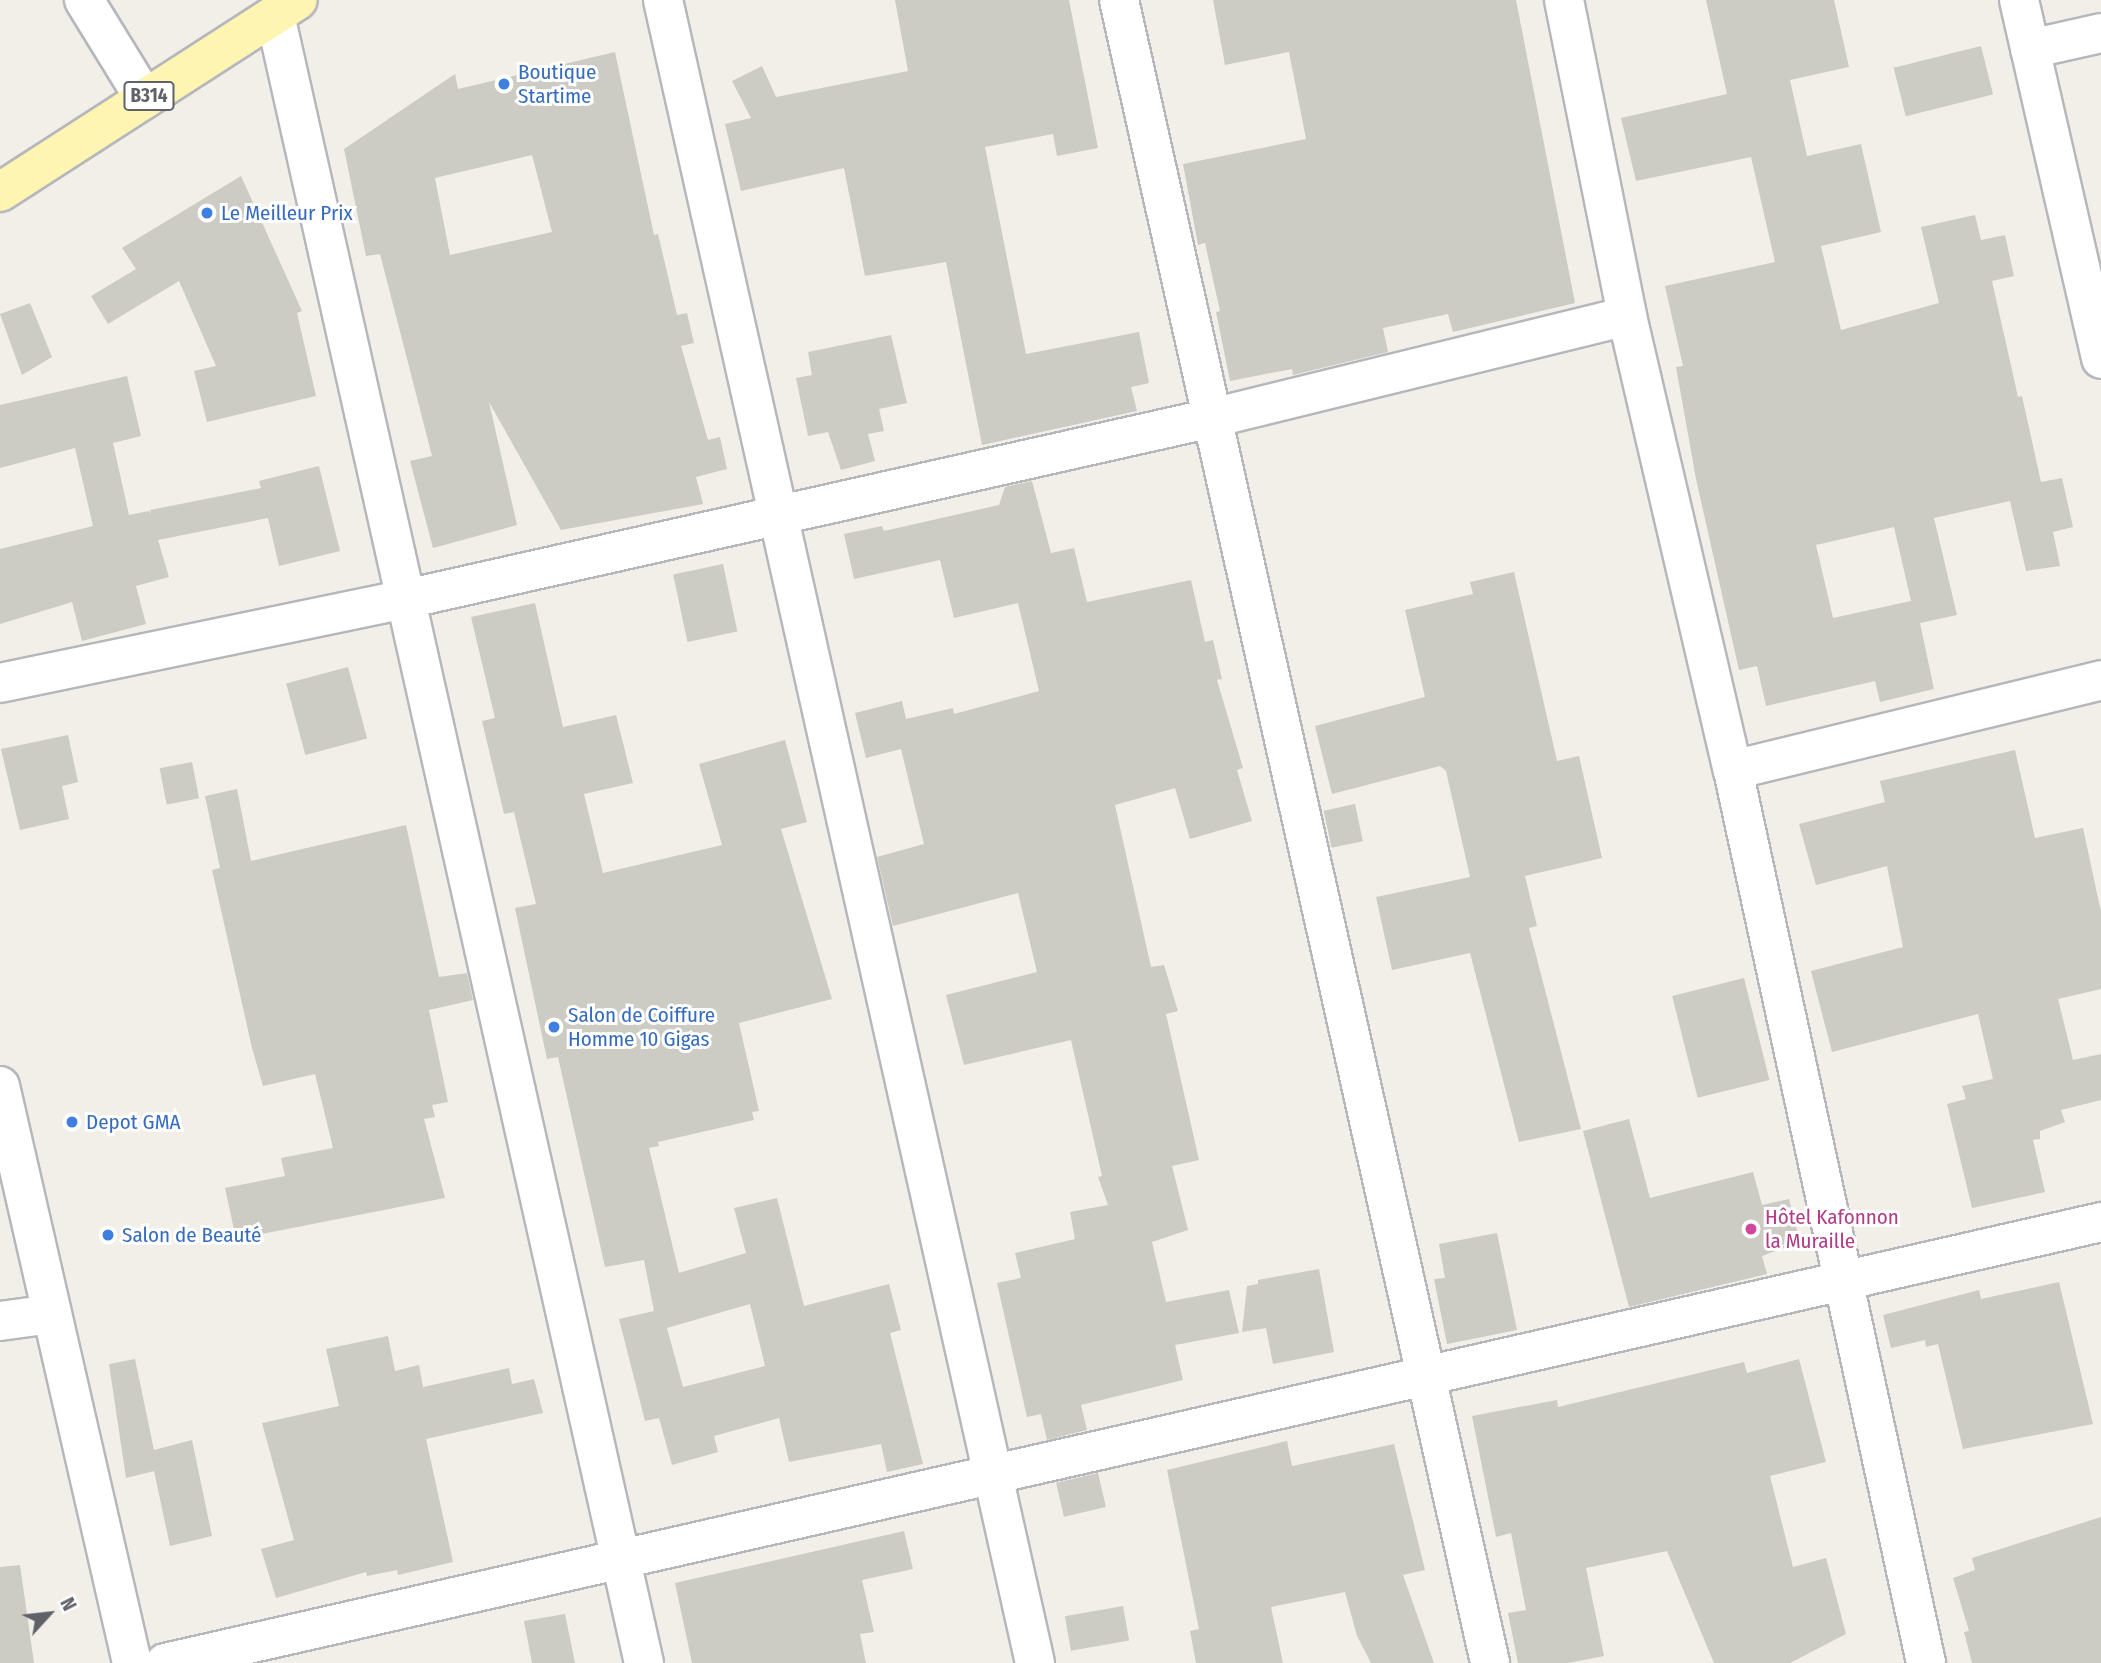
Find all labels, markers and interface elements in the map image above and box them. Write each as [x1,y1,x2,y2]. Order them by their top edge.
place label: Boutique Startime [518,59,596,109]
marker: Boutique Startime [496,76,512,92]
road number: B314 [123,80,175,111]
place label: Le Meilleur Prix [221,200,353,226]
marker: Le Meilleur Prix [199,205,215,221]
place label: Salon de Coiffure Homme 10 Gigas [568,1002,715,1052]
marker: Salon de Coiffure Homme 10 Gigas [546,1019,562,1035]
place label: Depot GMA [86,1109,181,1135]
marker: Depot GMA [64,1114,80,1130]
place label: Hôtel Kafonnon la Muraille [1765,1204,1899,1254]
marker: Hôtel Kafonnon la Muraille [1743,1221,1759,1237]
place label: Salon de Beauté [122,1222,261,1248]
marker: Salon de Beauté [100,1227,116,1243]
north arrow [14,1579,84,1649]
text: N [55,1594,81,1615]

